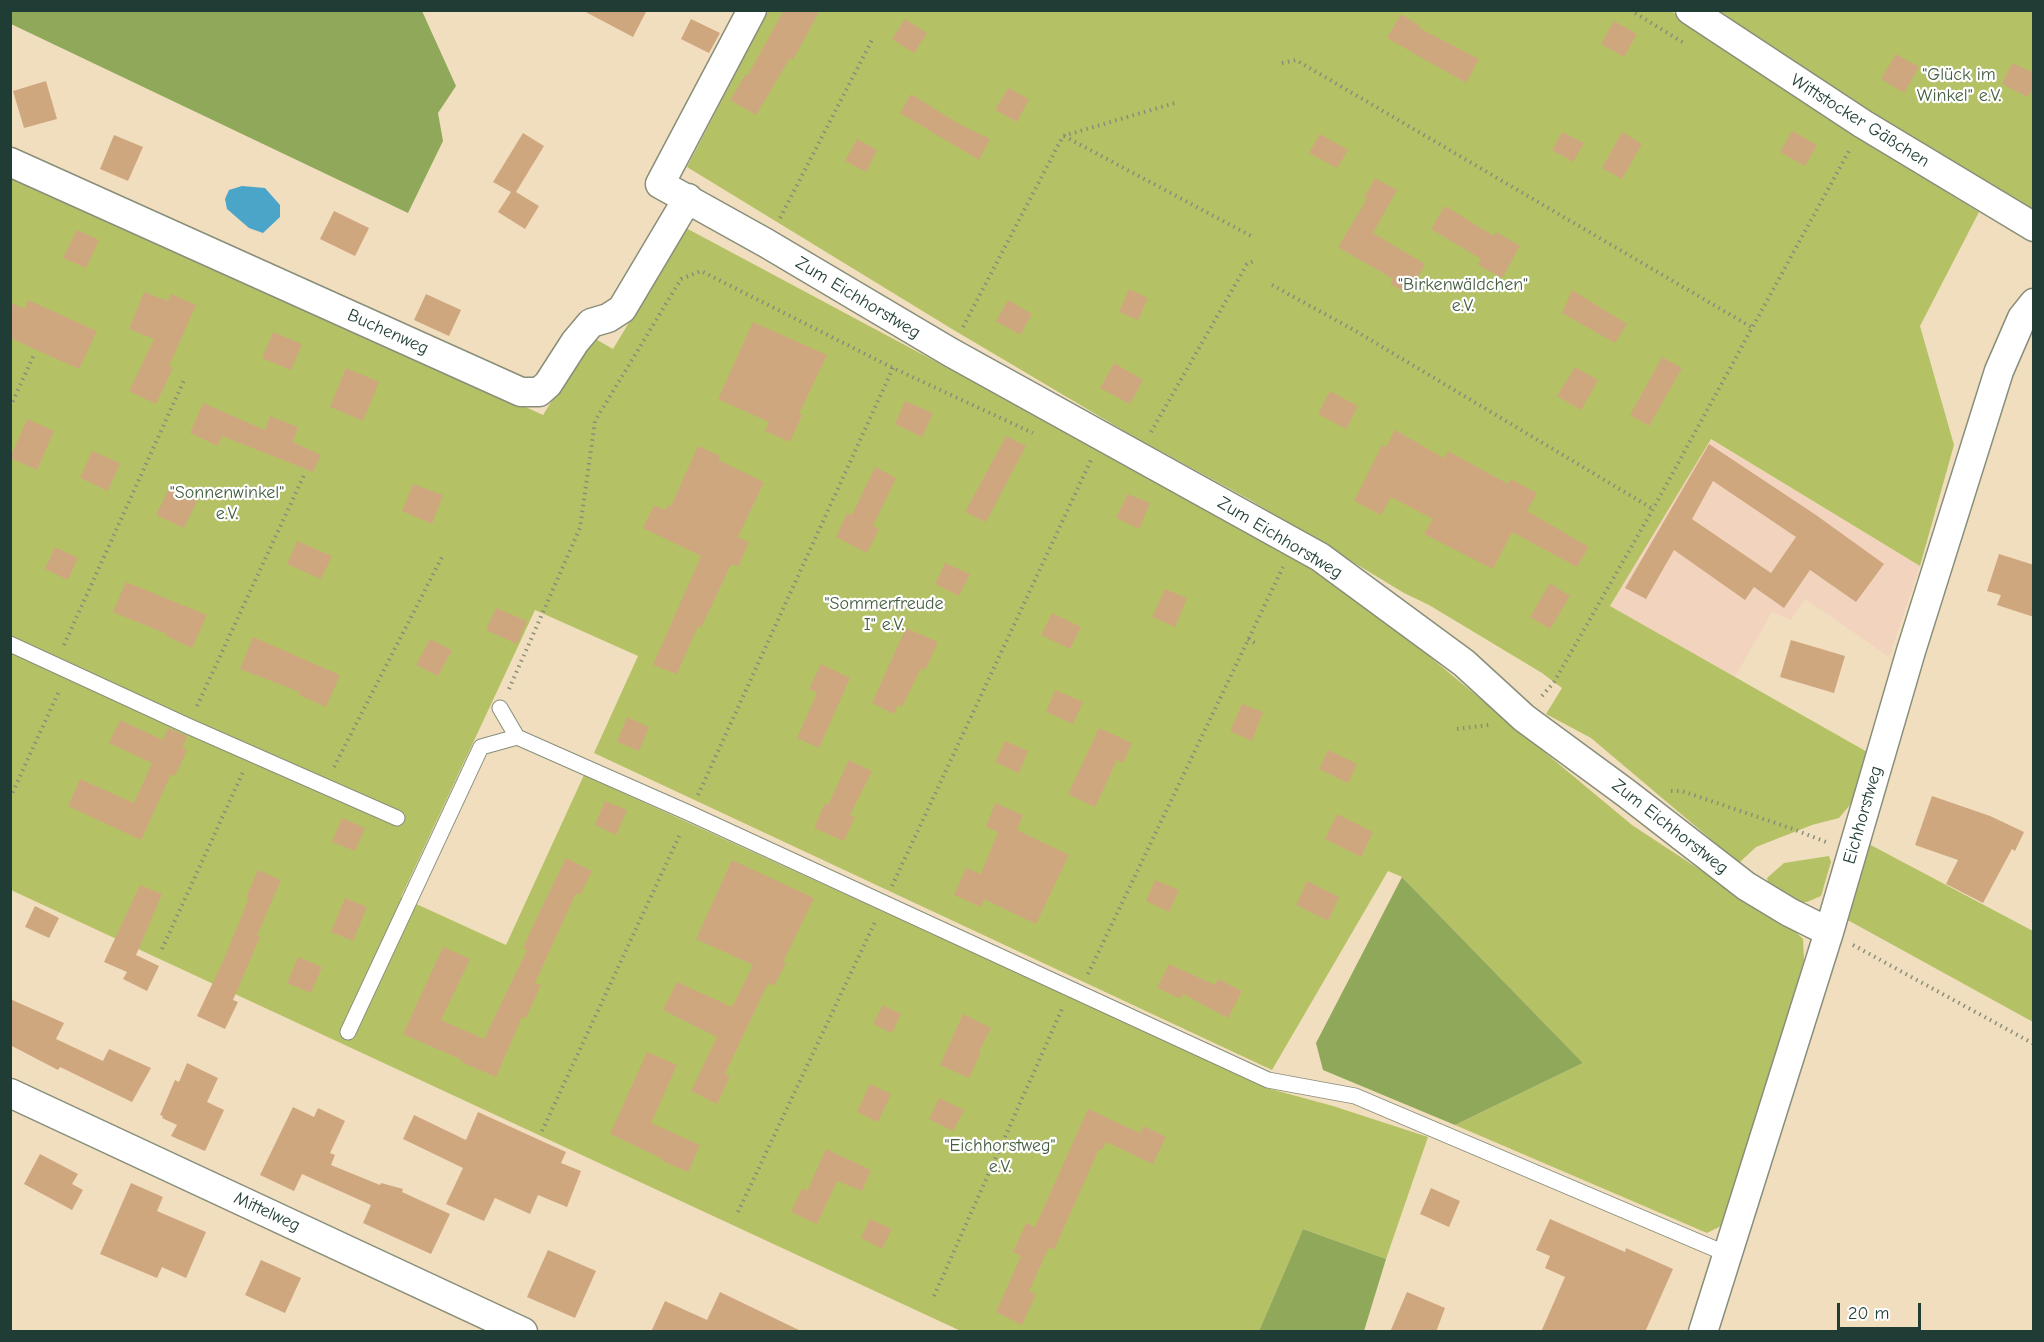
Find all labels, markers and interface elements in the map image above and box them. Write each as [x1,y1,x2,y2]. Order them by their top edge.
park label: "Glück im Winkel" e.V. [1917,64,2001,106]
street label: Wittstocker Gäßchen [1787,70,1933,172]
street label: Zum Eichhorstweg [792,252,924,344]
park label: "Birkenwäldchen" e.V. [1398,274,1528,316]
street label: Buchenweg [344,305,432,359]
park label: "Sonnenwinkel" e.V. [170,482,284,524]
street label: Zum Eichhorstweg [1214,492,1346,584]
park label: "Sommerfreude I" e.V. [825,593,943,636]
street label: Eichhorstweg [1839,763,1887,867]
street label: Zum Eichhorstweg [1607,775,1733,879]
park label: "Eichhorstweg" e.V. [944,1135,1056,1178]
street label: Mittelweg [230,1187,304,1237]
scale bar [1840,1291,1924,1329]
text: 20 m [1848,1303,1889,1324]

